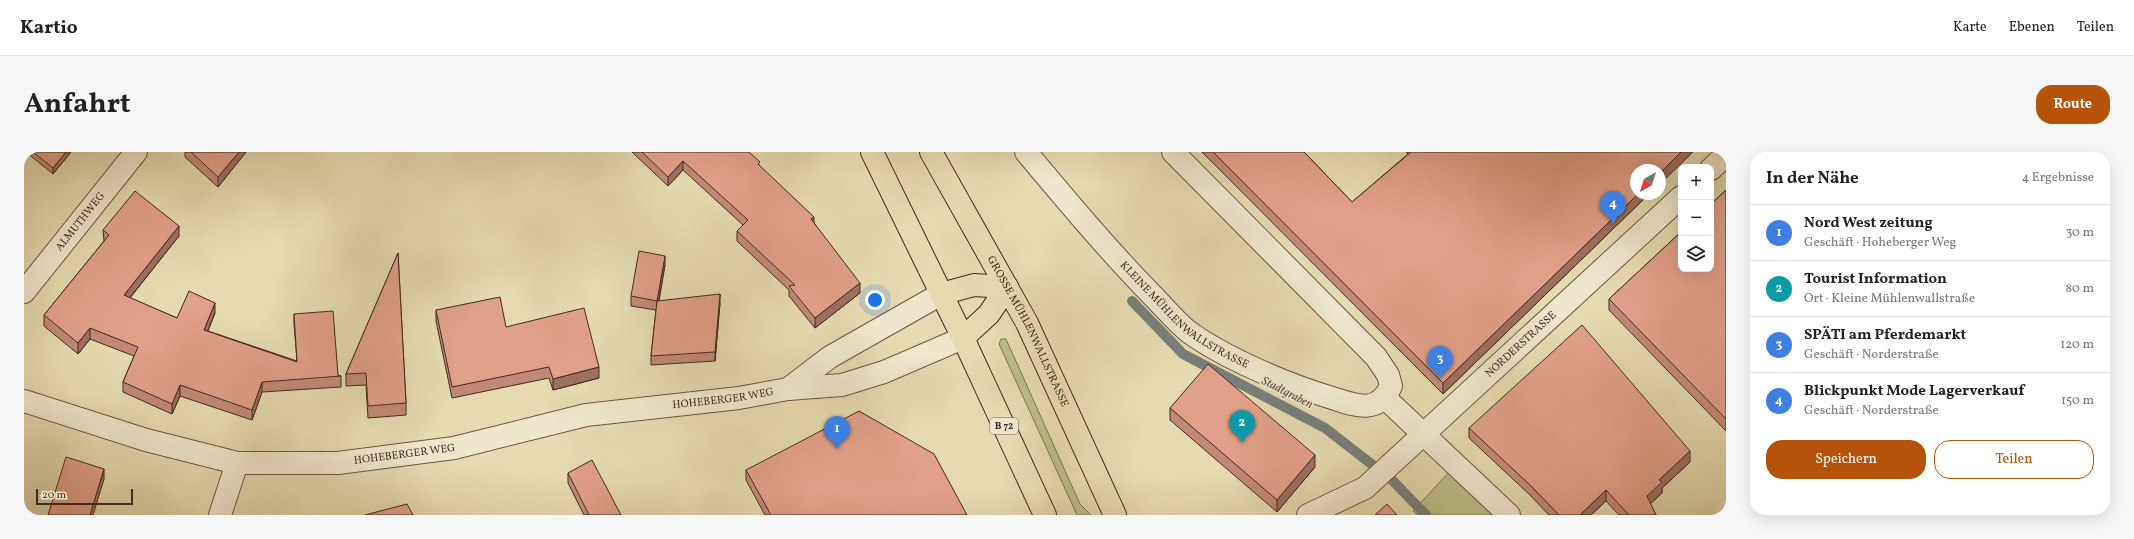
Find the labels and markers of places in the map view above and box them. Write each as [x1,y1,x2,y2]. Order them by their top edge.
pin: 4 [1600,191,1626,224]
pin: 3 [1427,346,1453,379]
pin: 2 [1229,410,1255,443]
pin: 1 [824,416,850,449]

